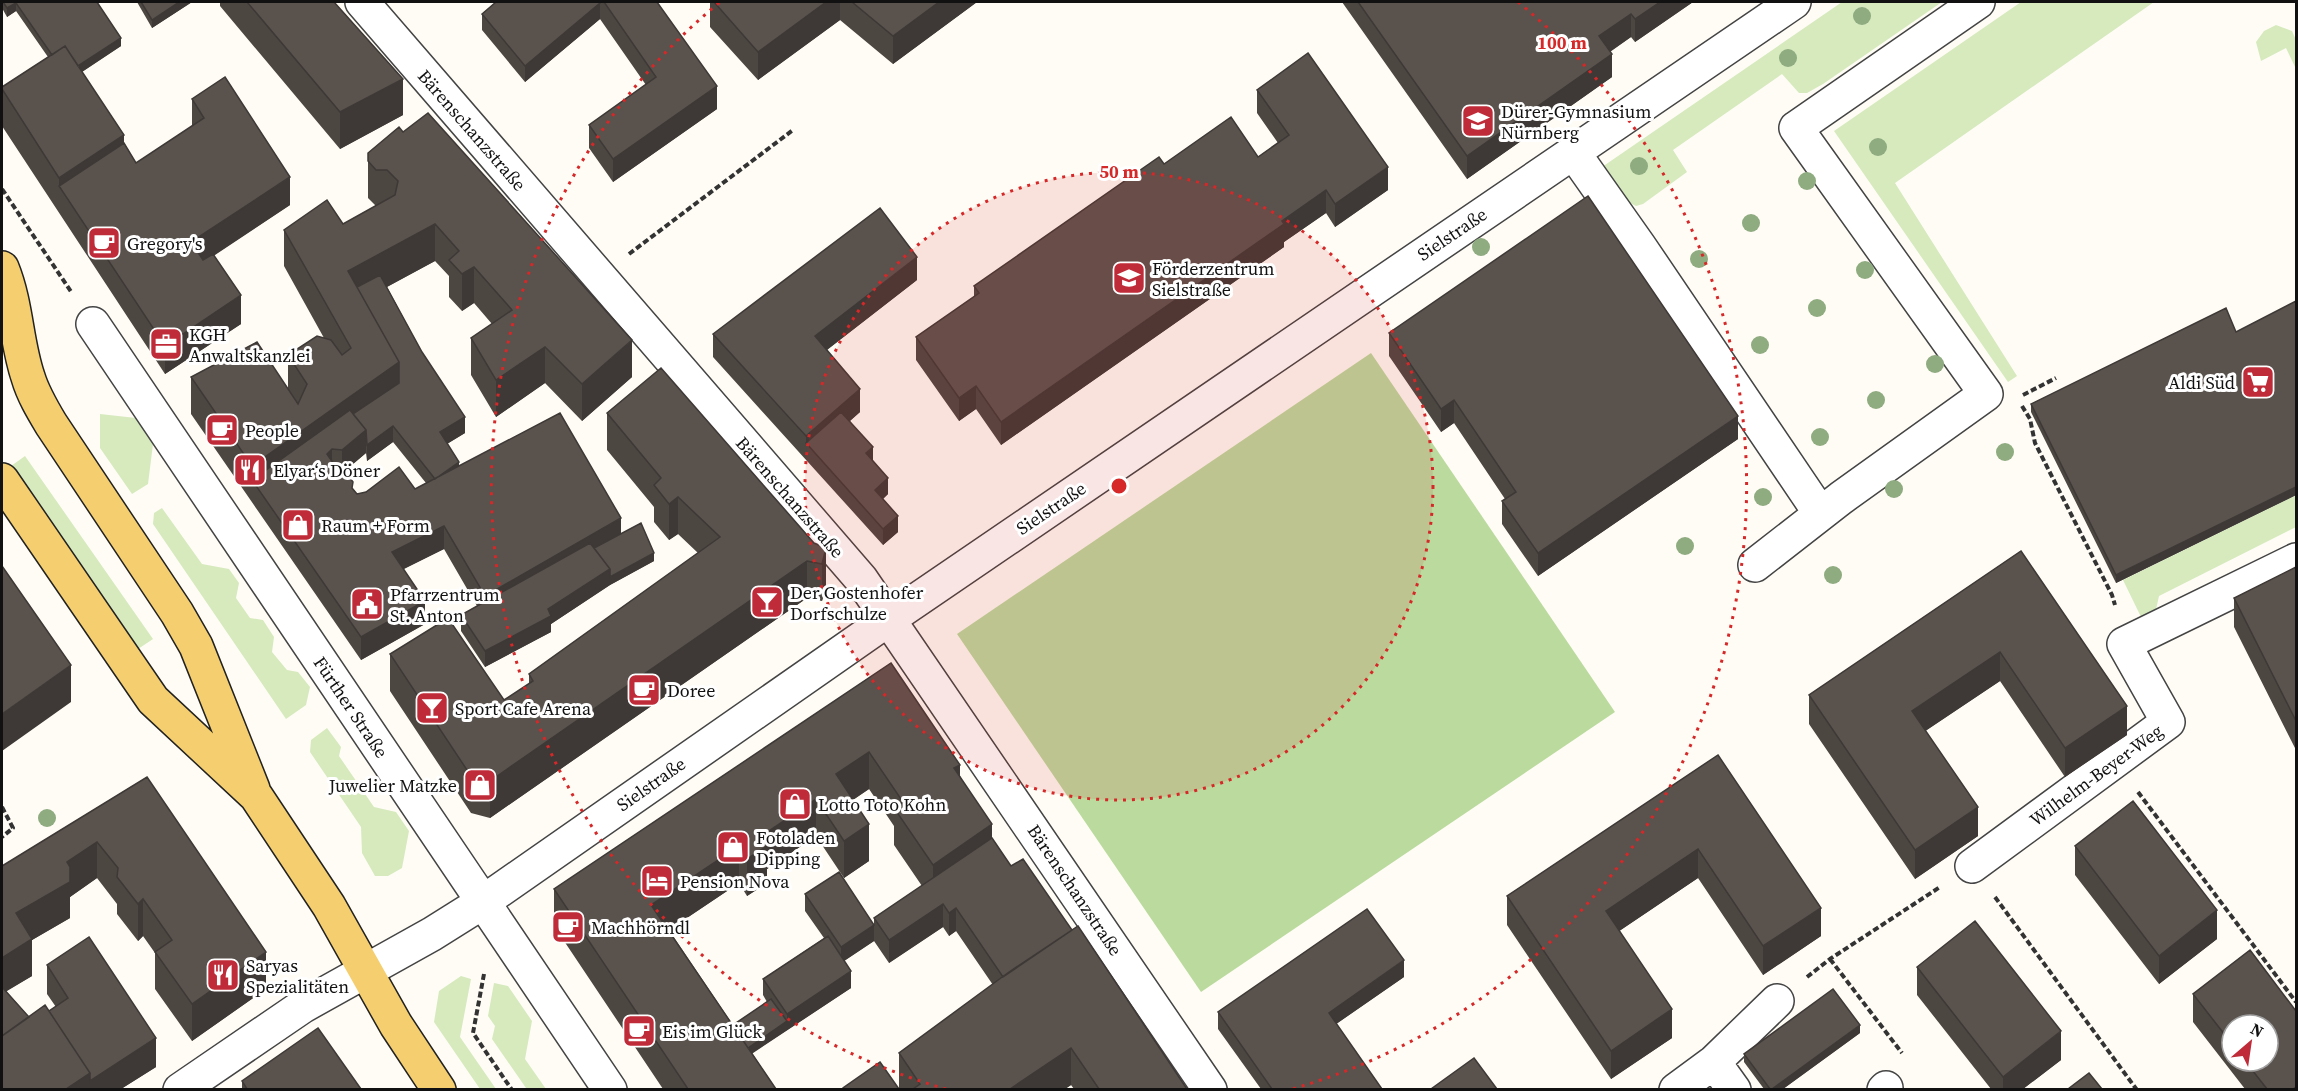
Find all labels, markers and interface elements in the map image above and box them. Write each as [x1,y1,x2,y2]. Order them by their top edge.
text: 100 m [1537,30,1587,55]
street label: Bärenschanzstraße [412,64,532,196]
place label: Dürer-Gymnasium Nürnberg [1501,99,1651,145]
school or university icon: Dürer-Gymnasium Nürnberg [1460,103,1496,139]
text: 50 m [1099,159,1139,184]
street label: Sielstraße [1412,202,1492,266]
cafe icon: Gregory's [86,225,122,261]
place label: Gregory's [127,231,203,256]
place label: Förderzentrum Sielstraße [1152,256,1274,302]
school or university icon: Förderzentrum Sielstraße [1111,260,1147,296]
place label: KGH Anwaltskanzlei [189,322,311,368]
office icon: KGH Anwaltskanzlei [148,326,184,362]
supermarket icon: Aldi Süd [2240,364,2276,400]
place label: Aldi Süd [2168,370,2235,395]
cafe icon: People [204,412,240,448]
place label: People [245,418,299,443]
street label: Bärenschanzstraße [730,431,850,563]
restaurant icon: Elyar‘s Döner [232,452,268,488]
place label: Elyar‘s Döner [273,458,381,483]
street label: Sielstraße [1011,476,1091,540]
centre of rings [1109,476,1129,496]
shop icon: Raum + Form [280,507,316,543]
place label: Raum + Form [321,513,430,538]
place label: Der Gostenhofer Dorfschulze [790,580,924,626]
place label: Pfarrzentrum St. Anton [390,582,500,628]
bar icon: Der Gostenhofer Dorfschulze [749,584,785,620]
public building icon: Pfarrzentrum St. Anton [349,586,385,622]
street label: Fürther Straße [308,651,394,763]
cafe icon: Doree [626,672,662,708]
place label: Doree [667,678,715,703]
bar icon: Sport Cafe Arena [414,690,450,726]
place label: Sport Cafe Arena [455,696,592,721]
street label: Wilhelm-Beyer-Weg [2024,718,2168,832]
street label: Sielstraße [611,751,691,817]
shop icon: Juwelier Matzke [462,767,498,803]
place label: Juwelier Matzke [328,773,457,798]
shop icon: Lotto Toto Kohn [777,786,813,822]
place label: Lotto Toto Kohn [818,792,946,817]
street label: Bärenschanzstraße [1022,819,1128,961]
place label: Fotoladen Dipping [756,825,836,871]
shop icon: Fotoladen Dipping [715,829,751,865]
hotel icon: Pension Nova [639,863,675,899]
place label: Pension Nova [680,869,790,894]
cafe icon: Machhörndl [550,909,586,945]
place label: Machhörndl [591,915,690,940]
place label: Saryas Spezialitäten [246,953,349,999]
restaurant icon: Saryas Spezialitäten [205,957,241,993]
cafe icon: Eis im Glück [621,1013,657,1049]
north arrow [2220,1013,2280,1073]
text: N [2247,1017,2268,1042]
place label: Eis im Glück [662,1019,762,1044]

